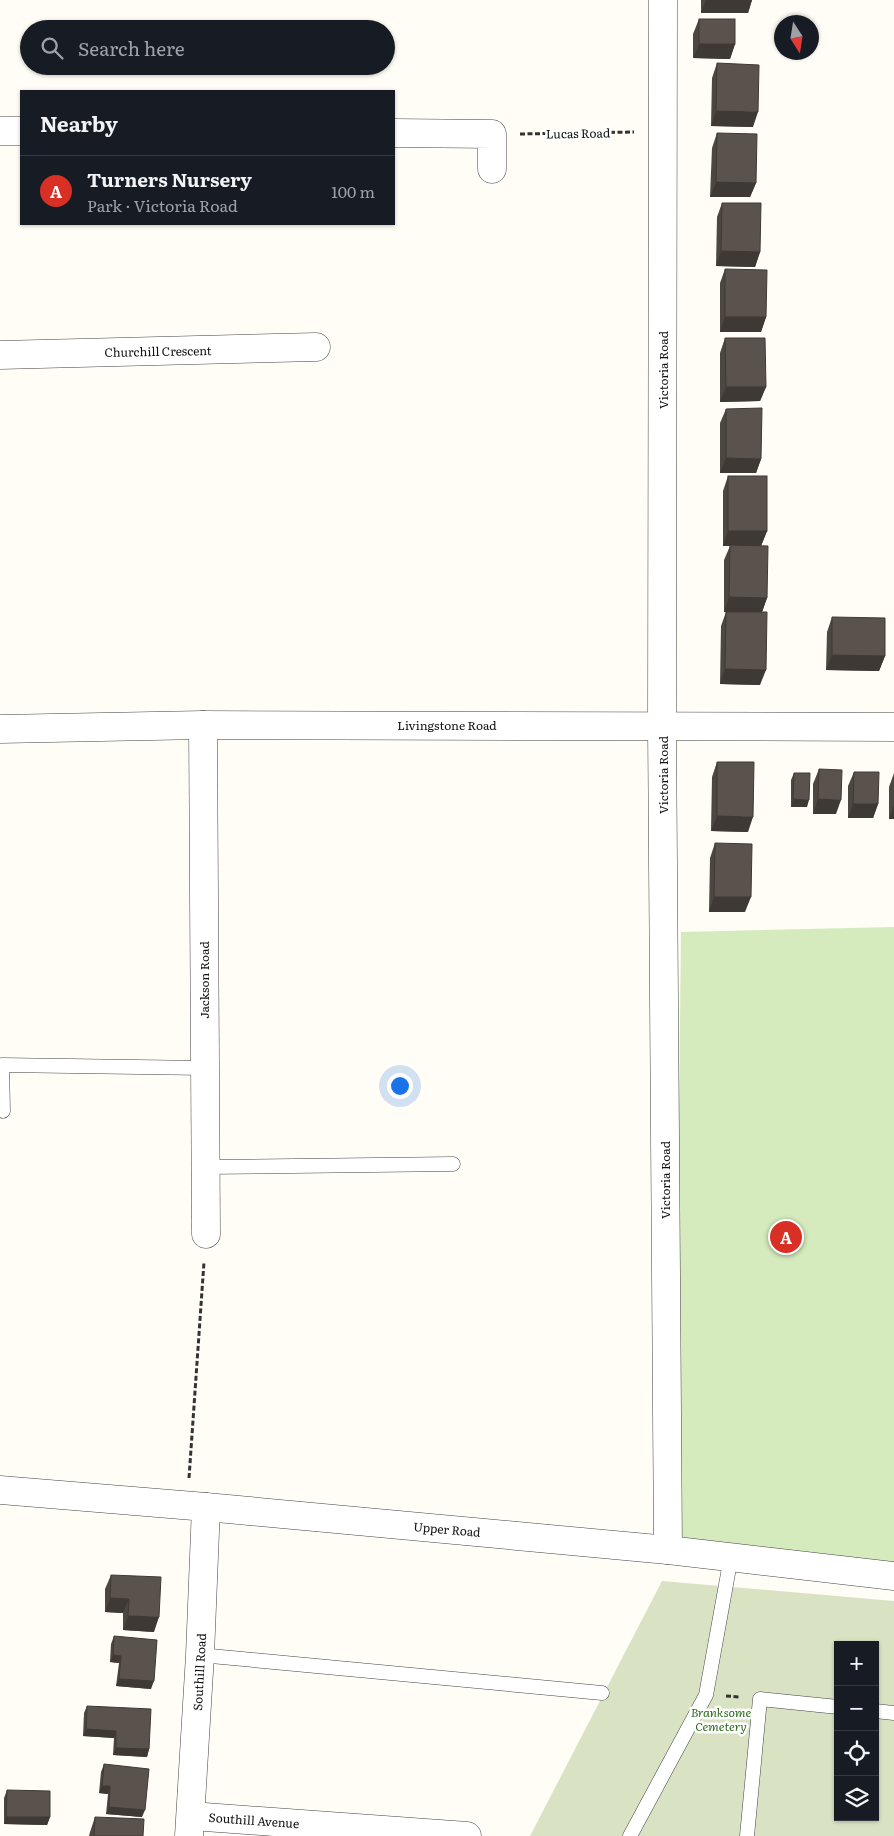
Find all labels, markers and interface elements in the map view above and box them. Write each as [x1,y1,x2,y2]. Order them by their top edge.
north arrow [774,15,819,60]
search box [20,20,395,75]
icon: search [38,34,66,62]
text: Search here [78,34,185,62]
text: Nearby [40,107,118,138]
street label: Lucas Road [546,123,611,143]
text: Turners Nursery [87,165,252,193]
text: A [50,179,62,203]
text: 100 m [331,179,375,203]
text: Park · Victoria Road [87,193,238,217]
street label: Victoria Road [654,330,672,409]
street label: Churchill Crescent [104,341,212,361]
street label: Livingstone Road [397,716,497,734]
street label: Victoria Road [654,735,672,814]
street label: Jackson Road [195,941,213,1019]
your location [387,1073,413,1099]
street label: Victoria Road [656,1140,674,1219]
pin: A [770,1218,802,1256]
street label: Upper Road [413,1517,482,1541]
street label: Southill Road [188,1632,210,1711]
map controls [834,1641,879,1821]
button: + [834,1641,879,1686]
button: − [834,1686,879,1731]
park label: Branksome Cemetery [691,1703,752,1735]
button: locate [834,1731,879,1776]
button: layers [834,1776,879,1821]
street label: Southill Avenue [208,1808,300,1832]

